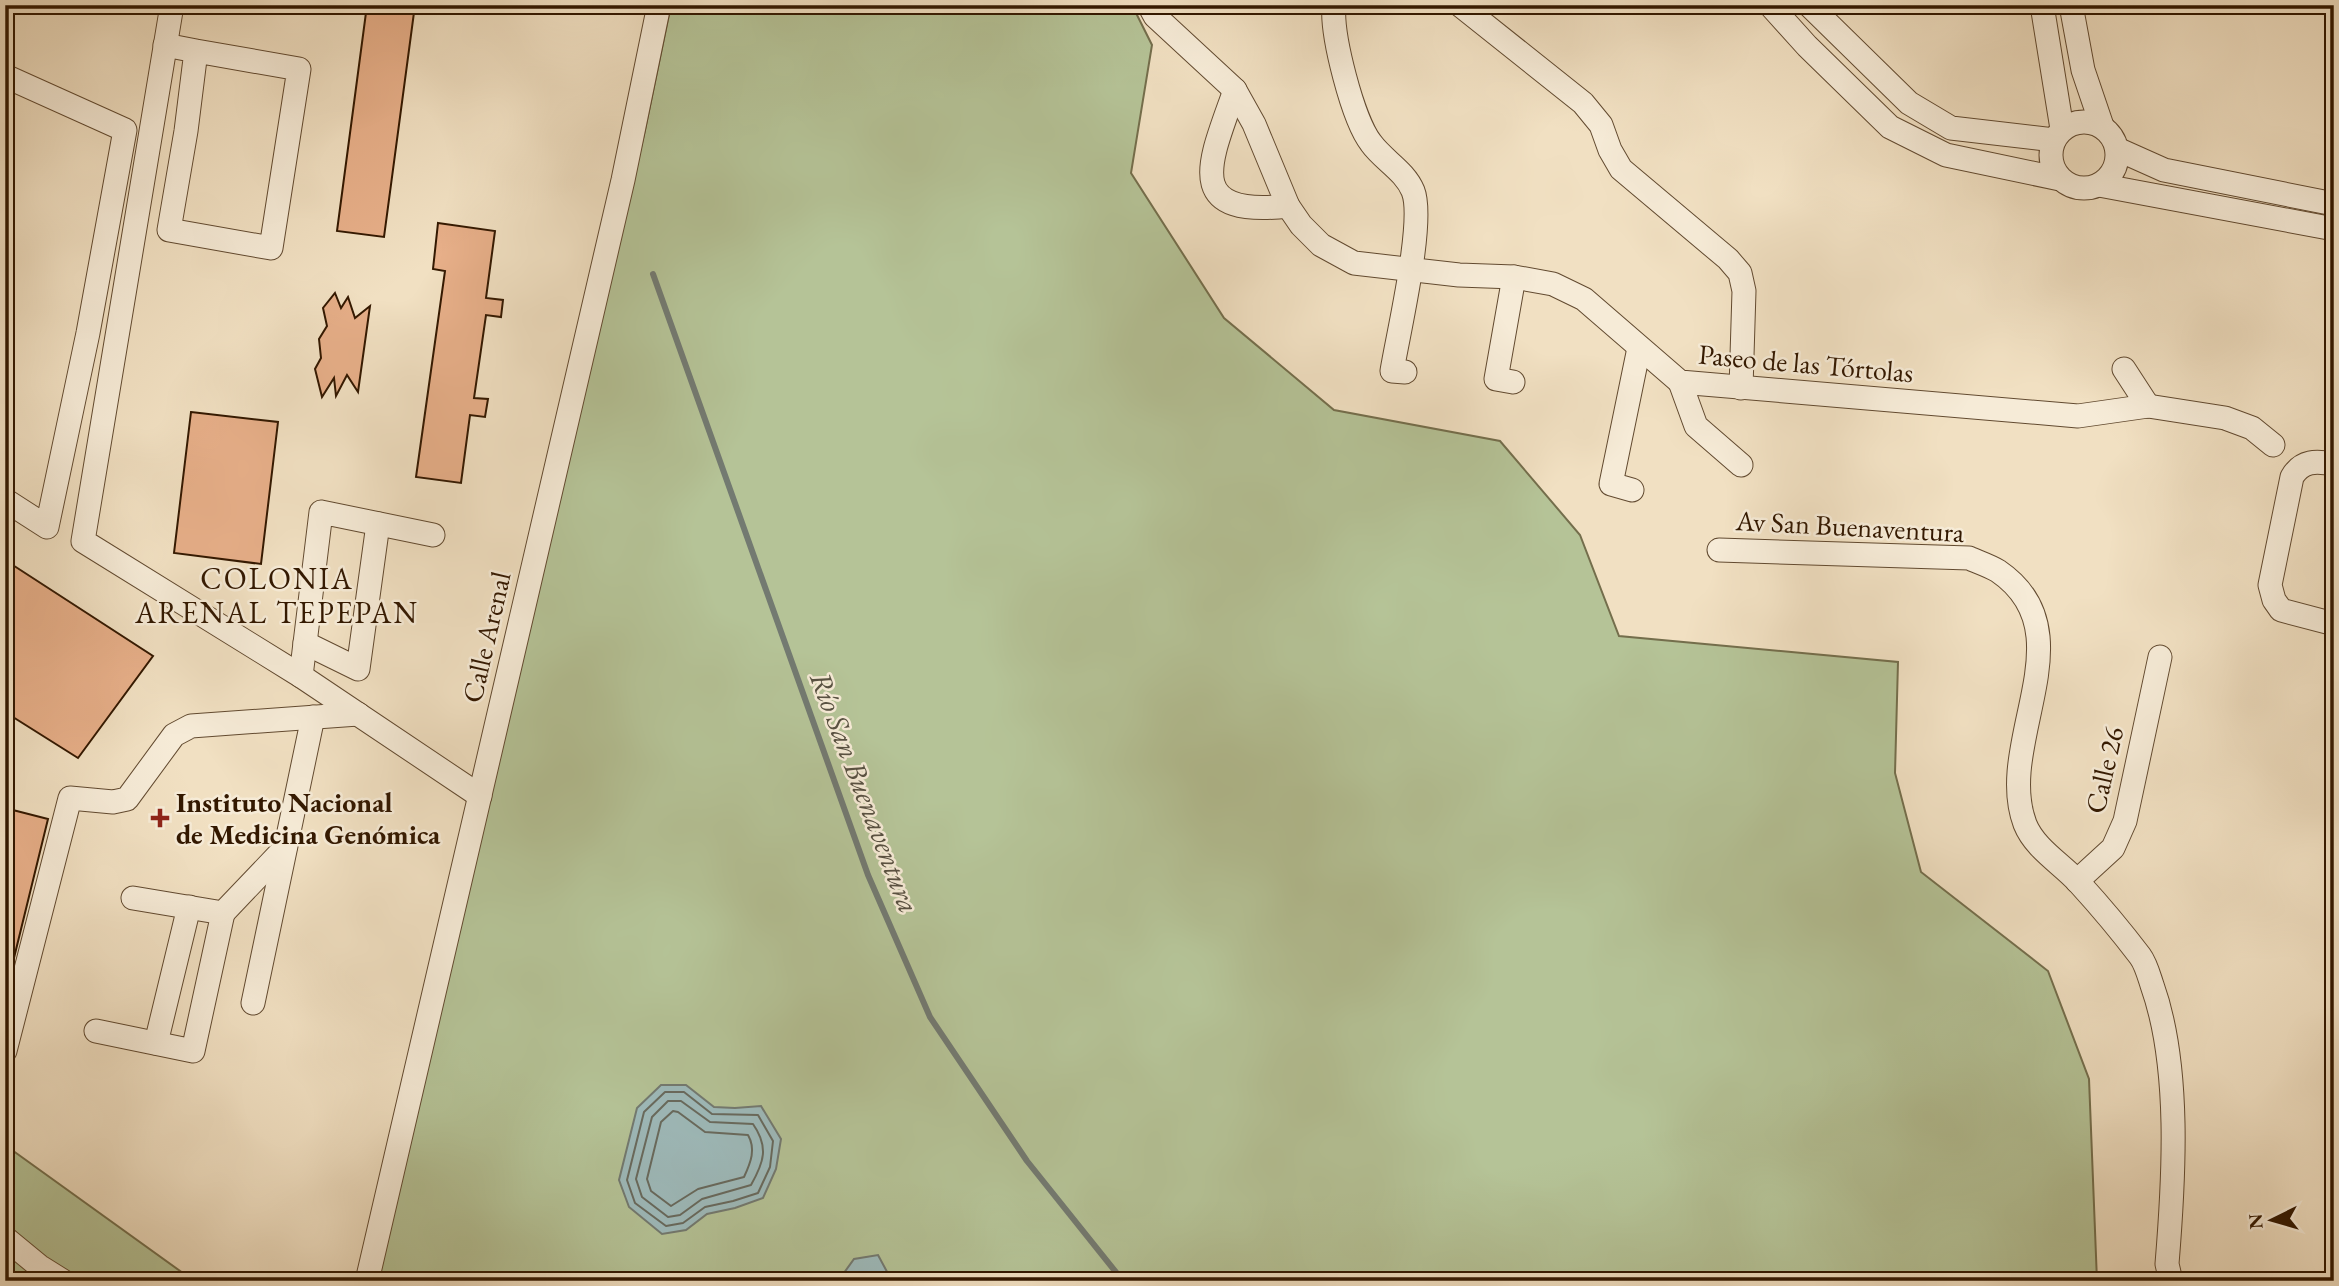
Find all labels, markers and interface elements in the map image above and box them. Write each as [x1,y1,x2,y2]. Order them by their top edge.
street label: Paseo de las Tórtolas [1697,336,1915,390]
street label: Av San Buenaventura [1734,502,1966,550]
district label: COLONIA ARENAL TEPEPAN [134,559,419,632]
street label: Calle Arenal [453,568,519,706]
water label: Río San Buenaventura [801,666,929,918]
street label: Calle 26 [2077,723,2131,817]
place label: Instituto Nacional de Medicina Genómica [176,784,441,852]
marker: Instituto Nacional de Medicina Genómica [150,808,170,828]
north arrow [2238,1184,2308,1254]
text: N [2242,1212,2269,1230]

